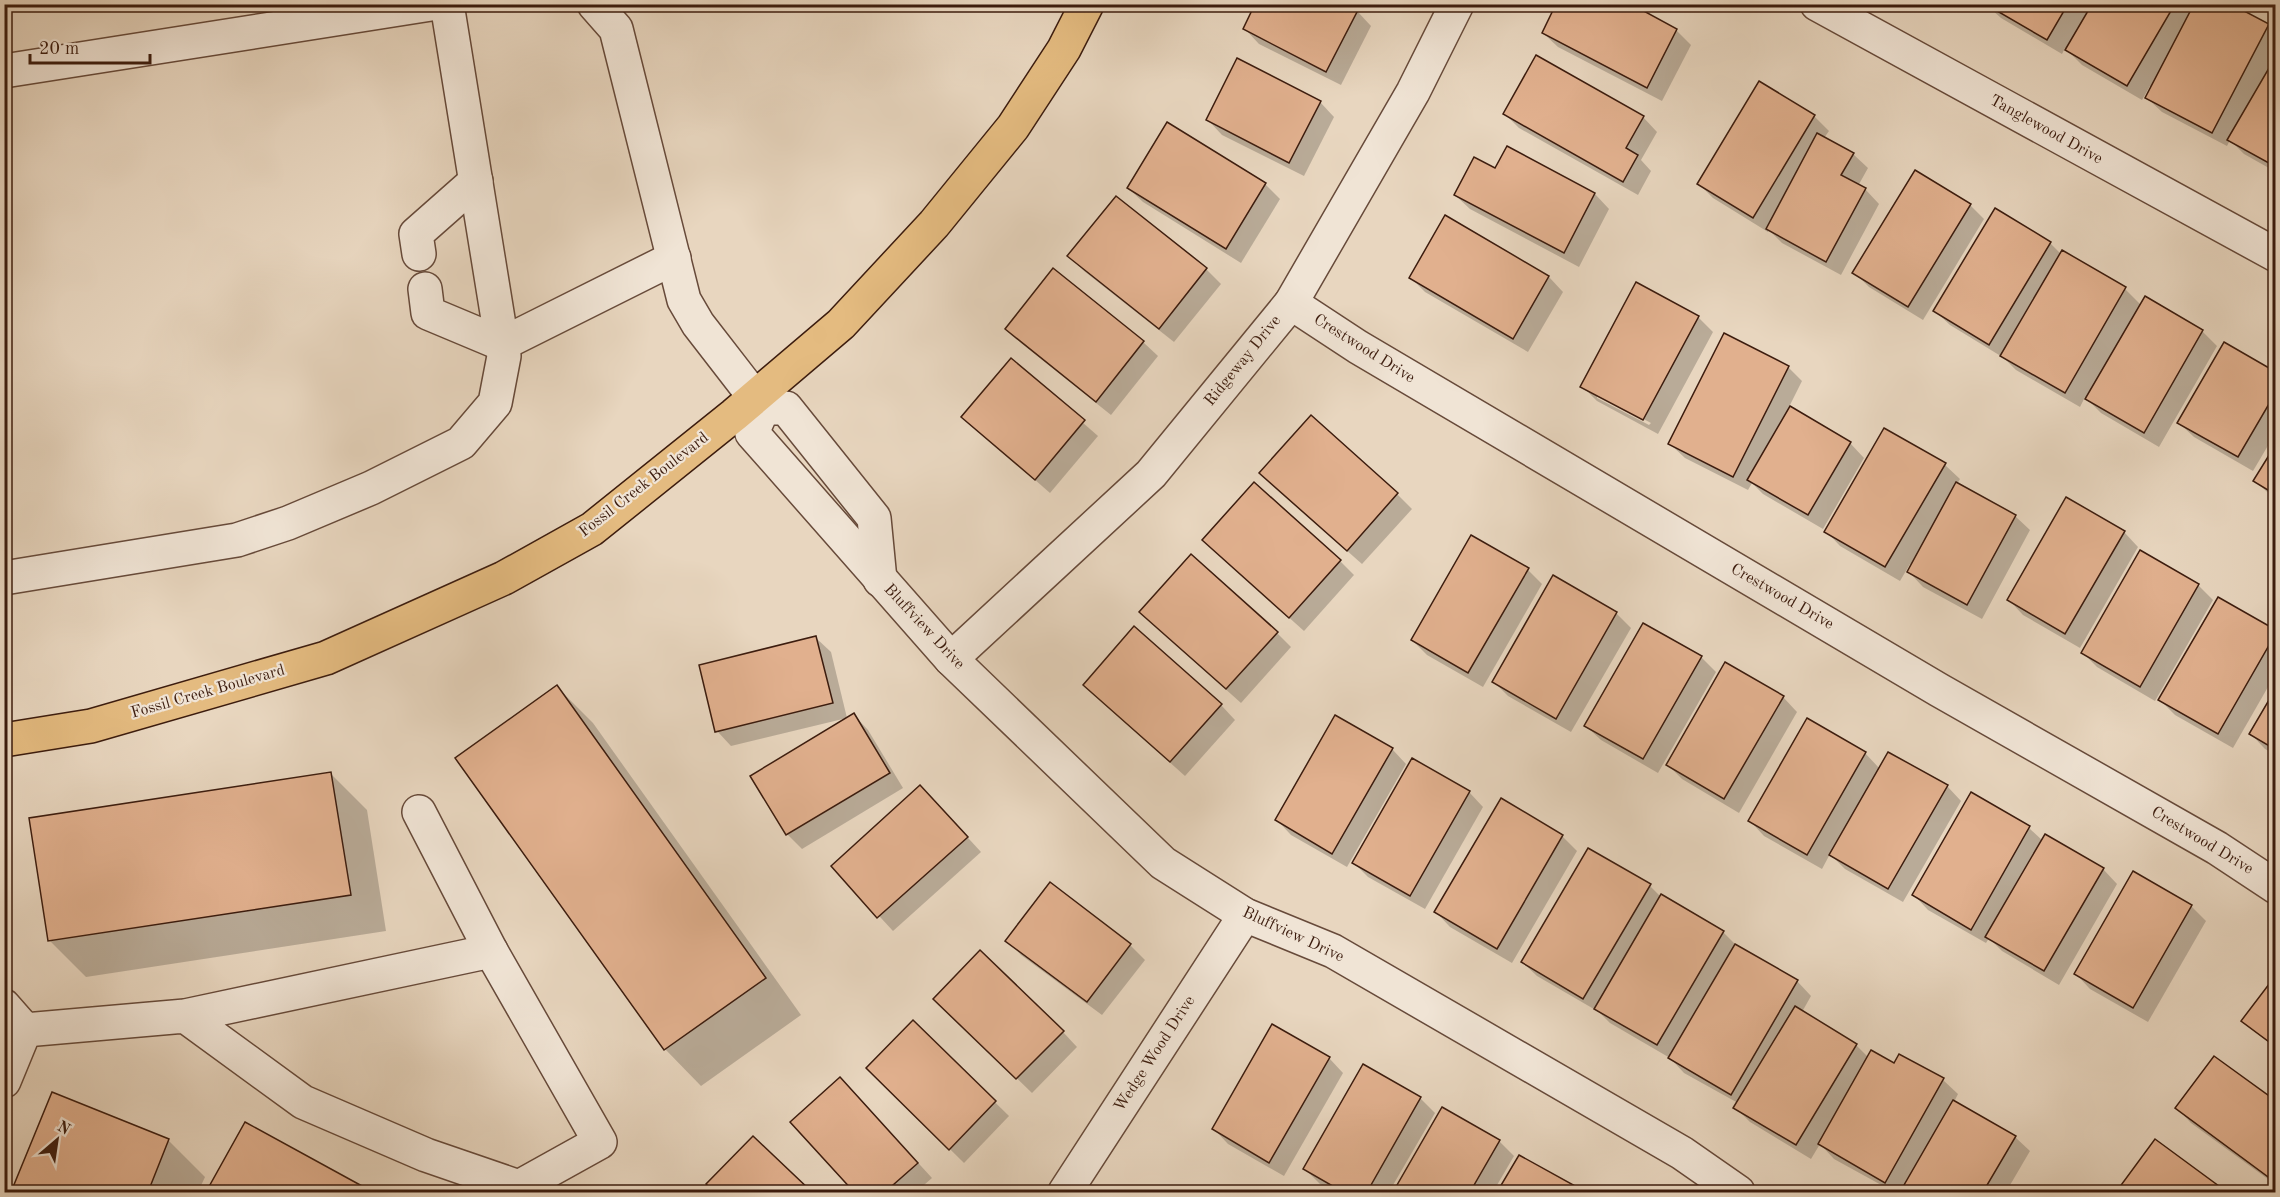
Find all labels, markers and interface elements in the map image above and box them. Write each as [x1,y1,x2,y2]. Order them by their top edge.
scale bar [30,27,150,65]
text: 20 m [39,40,79,58]
street label: Tanglewood Drive [1987,92,2105,168]
street label: Crestwood Drive [1311,311,1417,387]
street label: Ridgeway Drive [1202,313,1284,409]
street label: Fossil Creek Boulevard [576,430,712,540]
street label: Crestwood Drive [1728,561,1836,633]
street label: Bluffview Drive [881,581,967,673]
street label: Fossil Creek Boulevard [129,662,287,722]
street label: Crestwood Drive [2148,804,2256,878]
street label: Bluffview Drive [1240,905,1346,965]
street label: Wedge Wood Drive [1112,993,1198,1115]
north arrow [27,1110,87,1170]
text: N [54,1119,73,1139]

